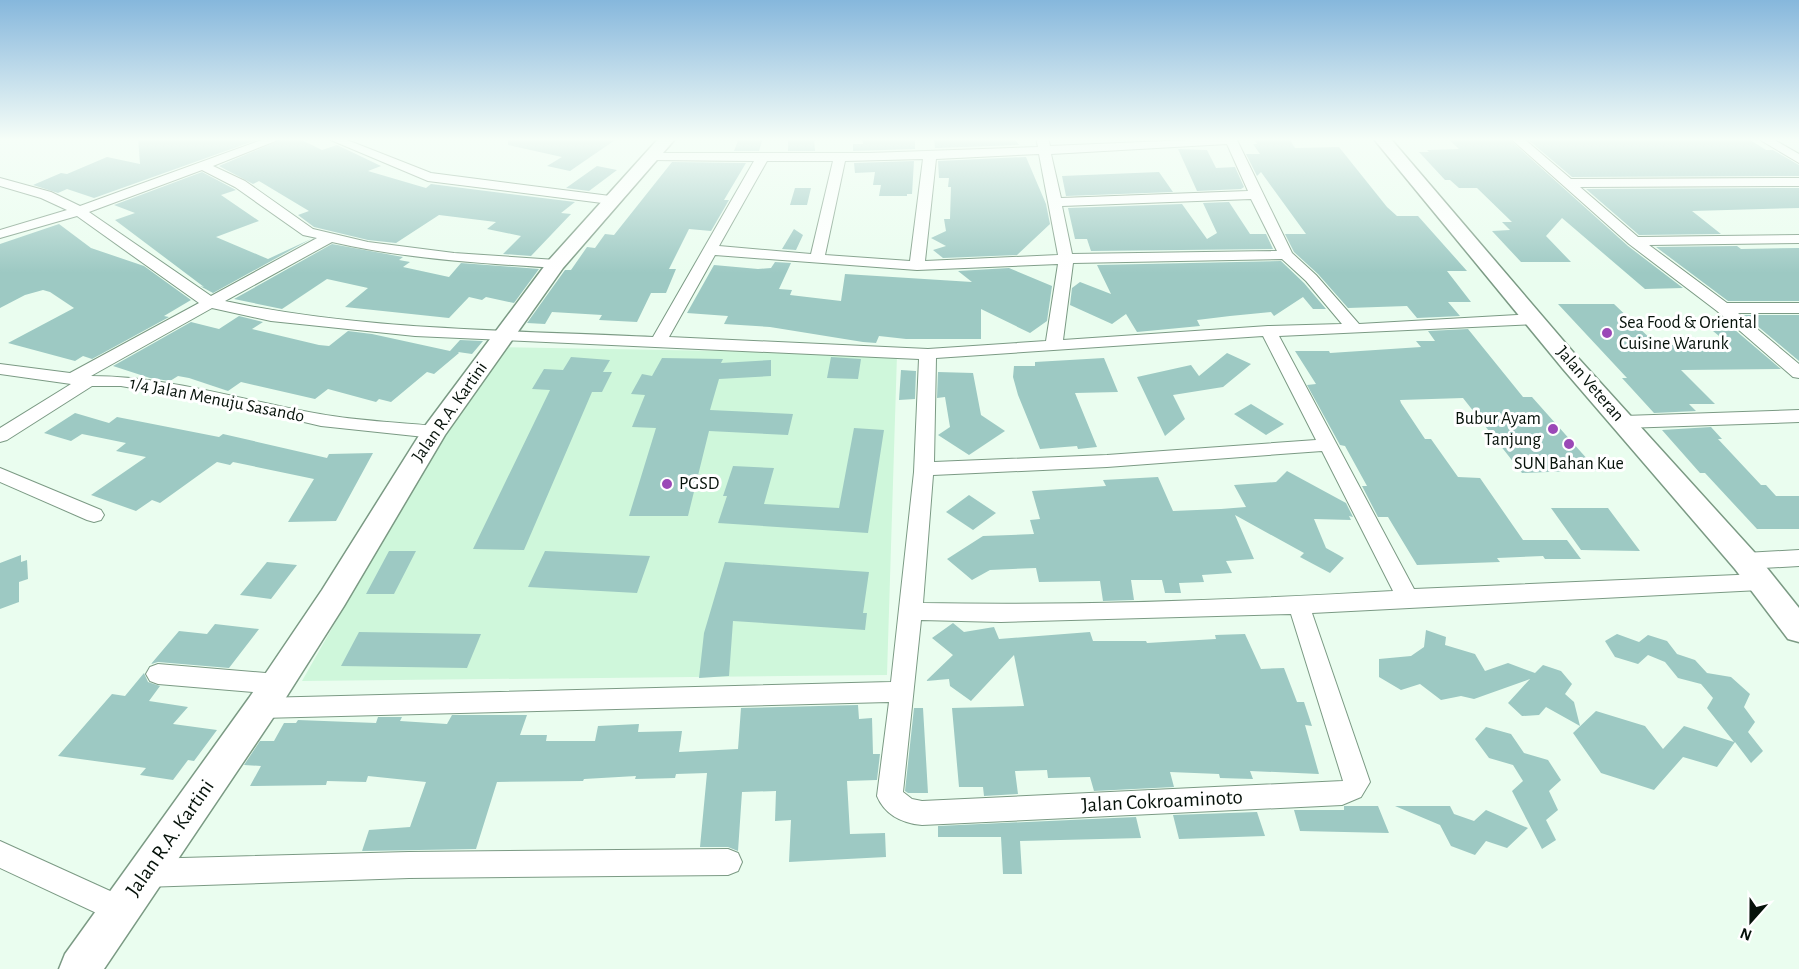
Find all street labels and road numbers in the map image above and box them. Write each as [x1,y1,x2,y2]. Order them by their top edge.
street label: Jalan Veteran [1553,343,1627,425]
street label: Jalan R.A. Kartini [409,359,491,465]
street label: 1/4 Jalan Menuju Sasando [128,374,306,426]
street label: Jalan R.A. Kartini [122,776,218,900]
street label: Jalan Cokroaminoto [1081,786,1243,816]

